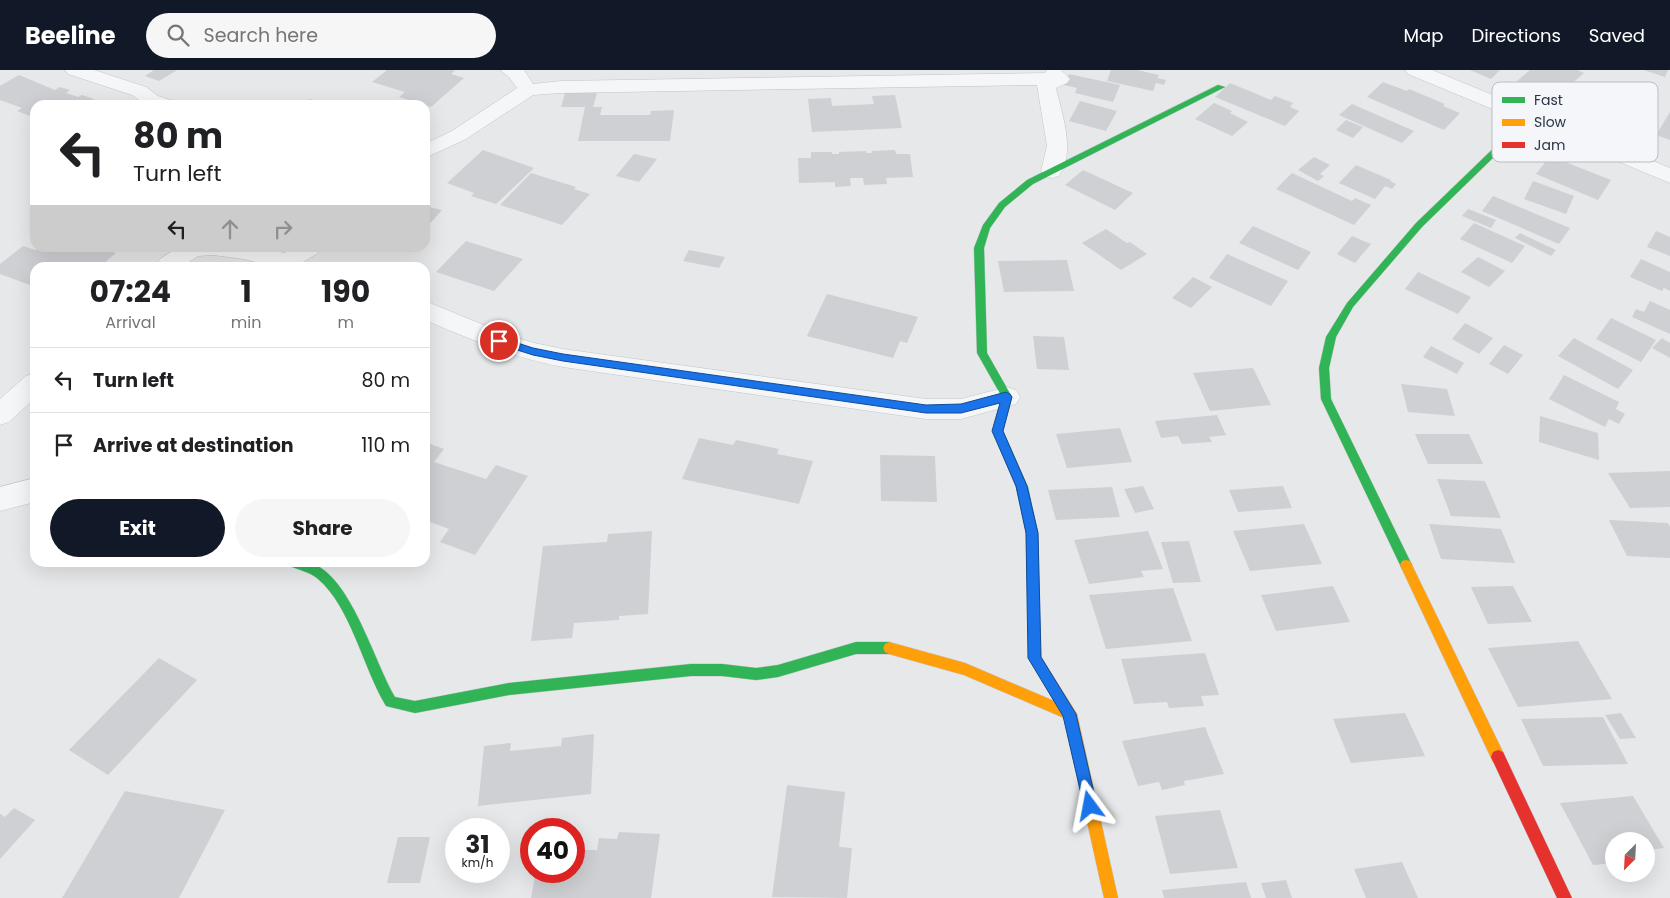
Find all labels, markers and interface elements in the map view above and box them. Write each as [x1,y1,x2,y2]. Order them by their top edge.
search box [146,13,496,58]
text: Beeline [25,19,116,52]
icon: search [164,21,192,49]
text: Search here [204,22,318,49]
text: Map [1404,23,1443,48]
text: Directions [1471,23,1561,48]
text: Saved [1589,23,1645,48]
legend [1492,82,1658,162]
text: Fast [1534,90,1563,110]
text: 80 m [133,111,223,160]
text: Slow [1534,112,1567,132]
icon: left [50,120,115,185]
text: Jam [1534,135,1565,155]
text: Turn left [133,158,221,189]
icon: left [163,215,191,243]
icon: ahead [216,215,244,243]
icon: right [269,215,297,243]
text: 07:24 [90,270,171,313]
text: 1 [240,270,252,313]
text: 190 [321,270,370,313]
text: Arrival [105,311,156,334]
text: min [231,311,261,334]
text: m [337,311,354,334]
pin [478,320,520,362]
icon: arrive [485,327,513,355]
icon: left [50,366,78,394]
text: Turn left [93,367,174,394]
text: 80 m [361,367,410,394]
icon: arrive [50,431,78,459]
text: Arrive at destination [93,432,294,459]
text: 110 m [361,432,410,459]
button: Exit [50,499,225,557]
button: Share [235,499,410,557]
position arrow [1063,779,1115,831]
speed limit sign: 40 [520,818,585,883]
text: 31 [465,827,490,862]
north arrow [1605,832,1655,882]
map controls [1605,832,1655,882]
text: km/h [462,854,493,871]

